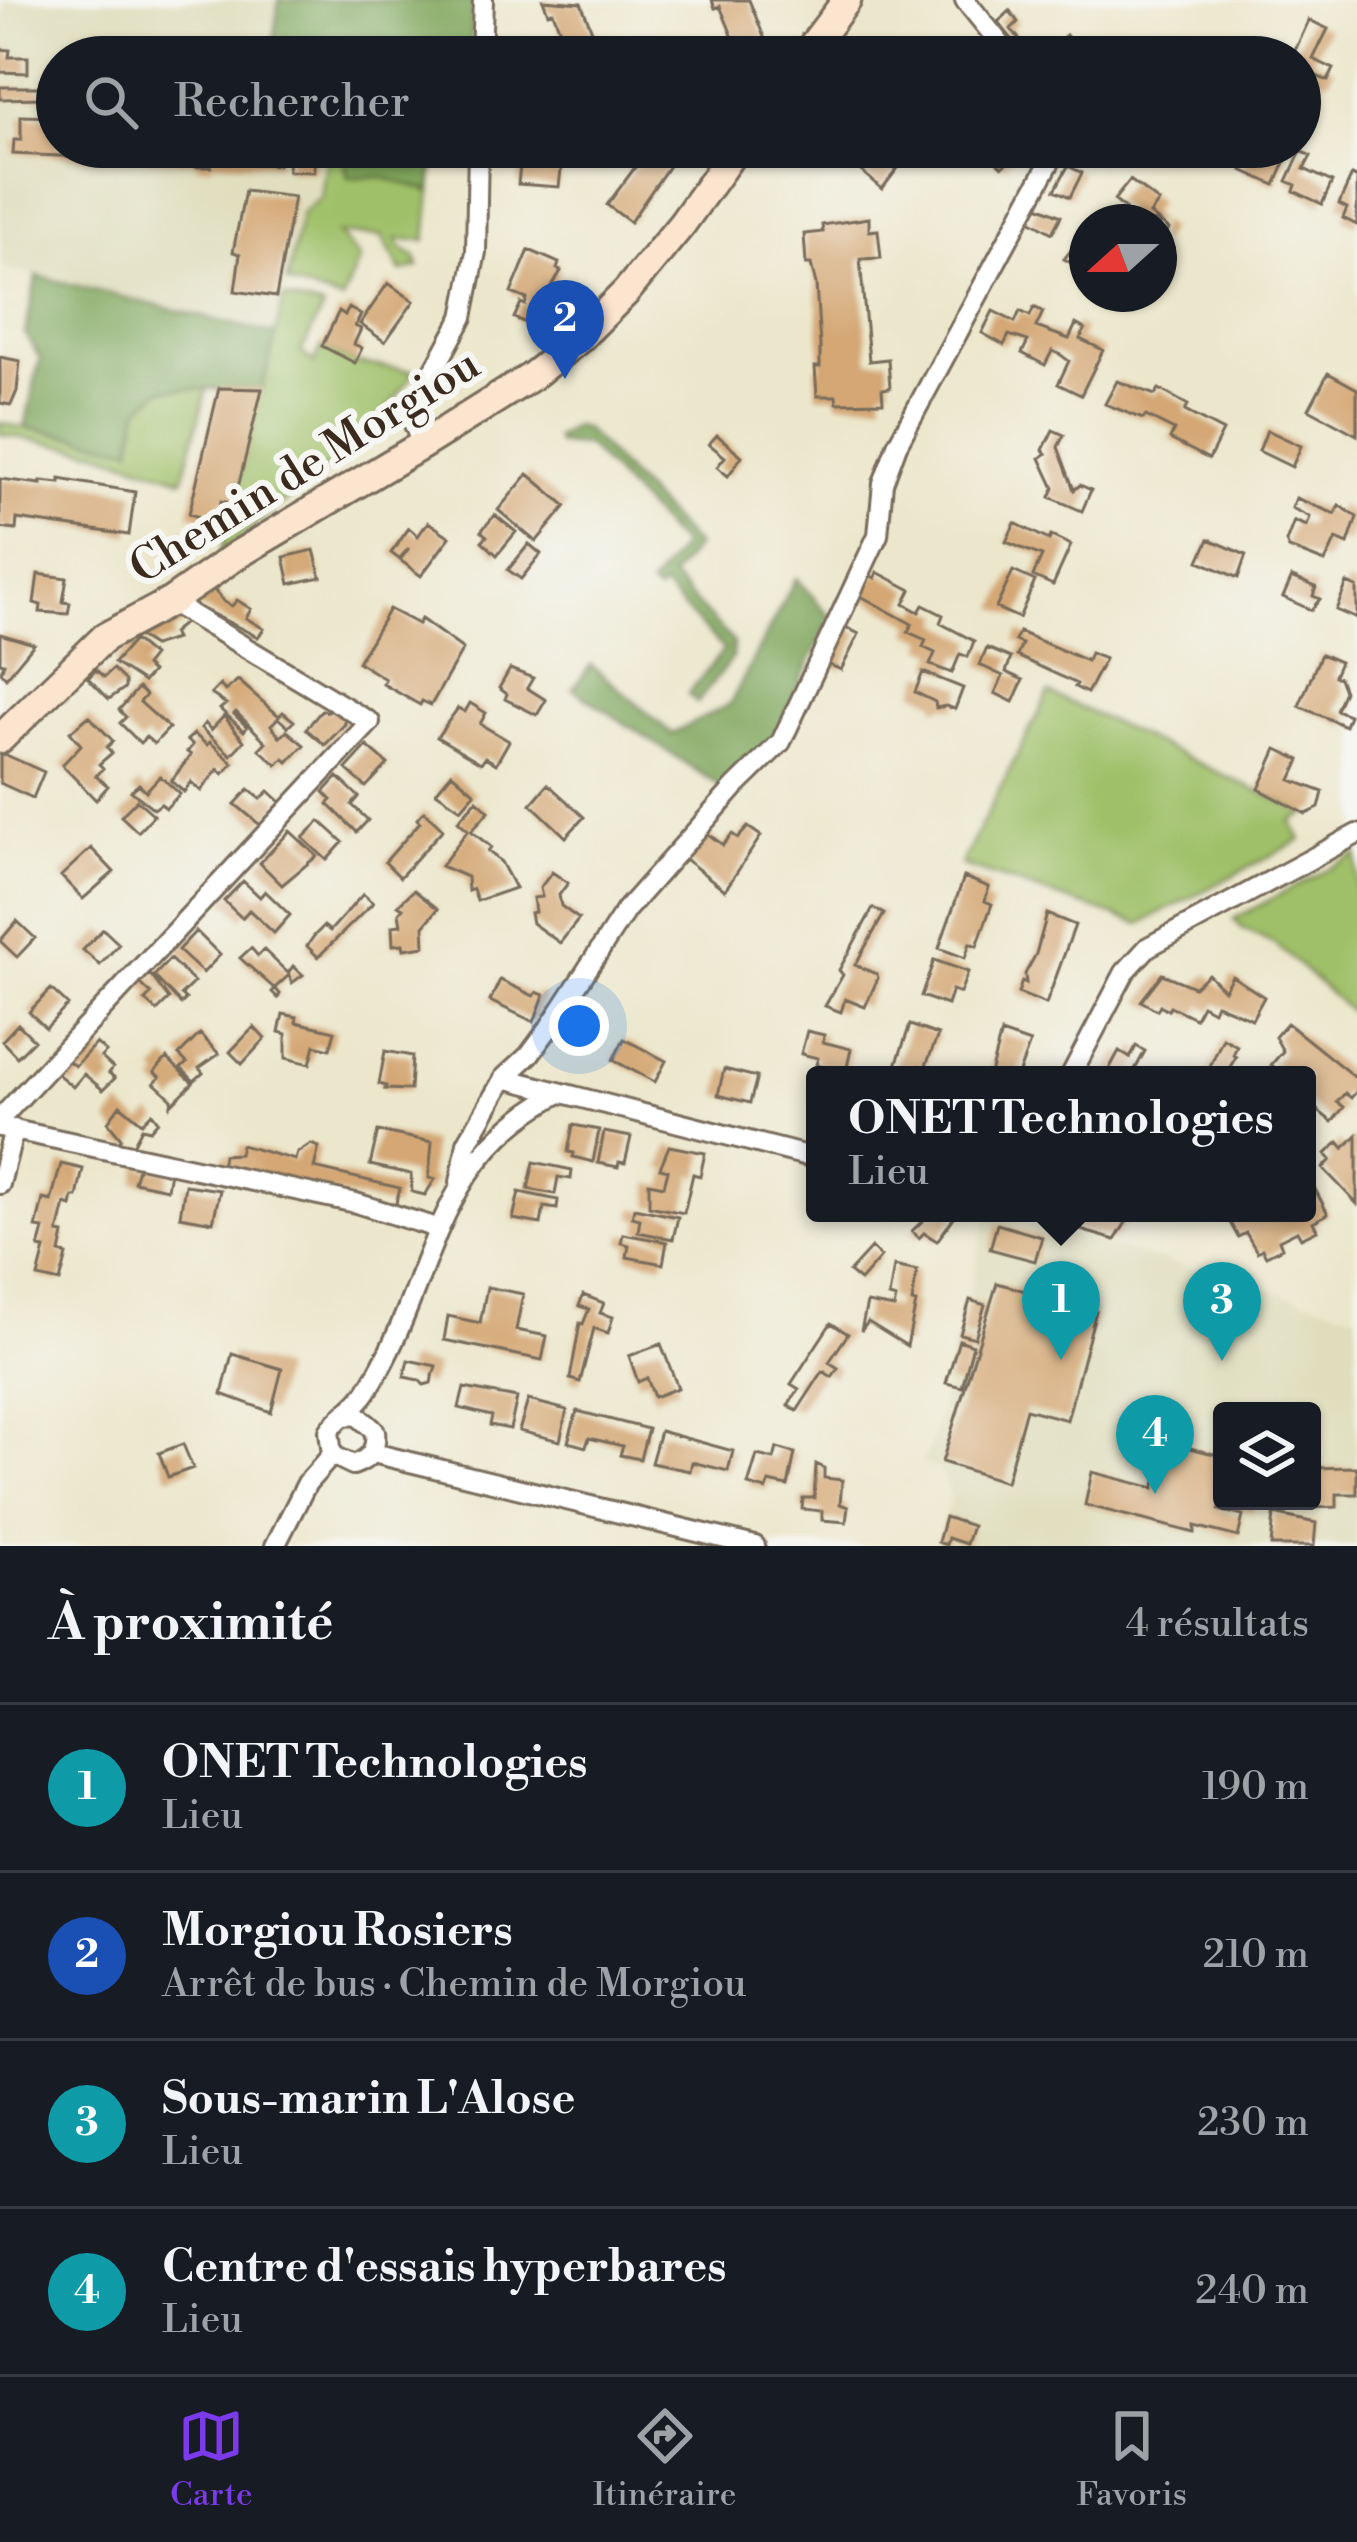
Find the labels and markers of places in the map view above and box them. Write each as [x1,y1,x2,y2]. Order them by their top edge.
pin: 2 [526,280,604,379]
pin: 1 [1022,1261,1100,1360]
pin: 3 [1183,1262,1261,1361]
pin: 4 [1116,1395,1194,1494]

